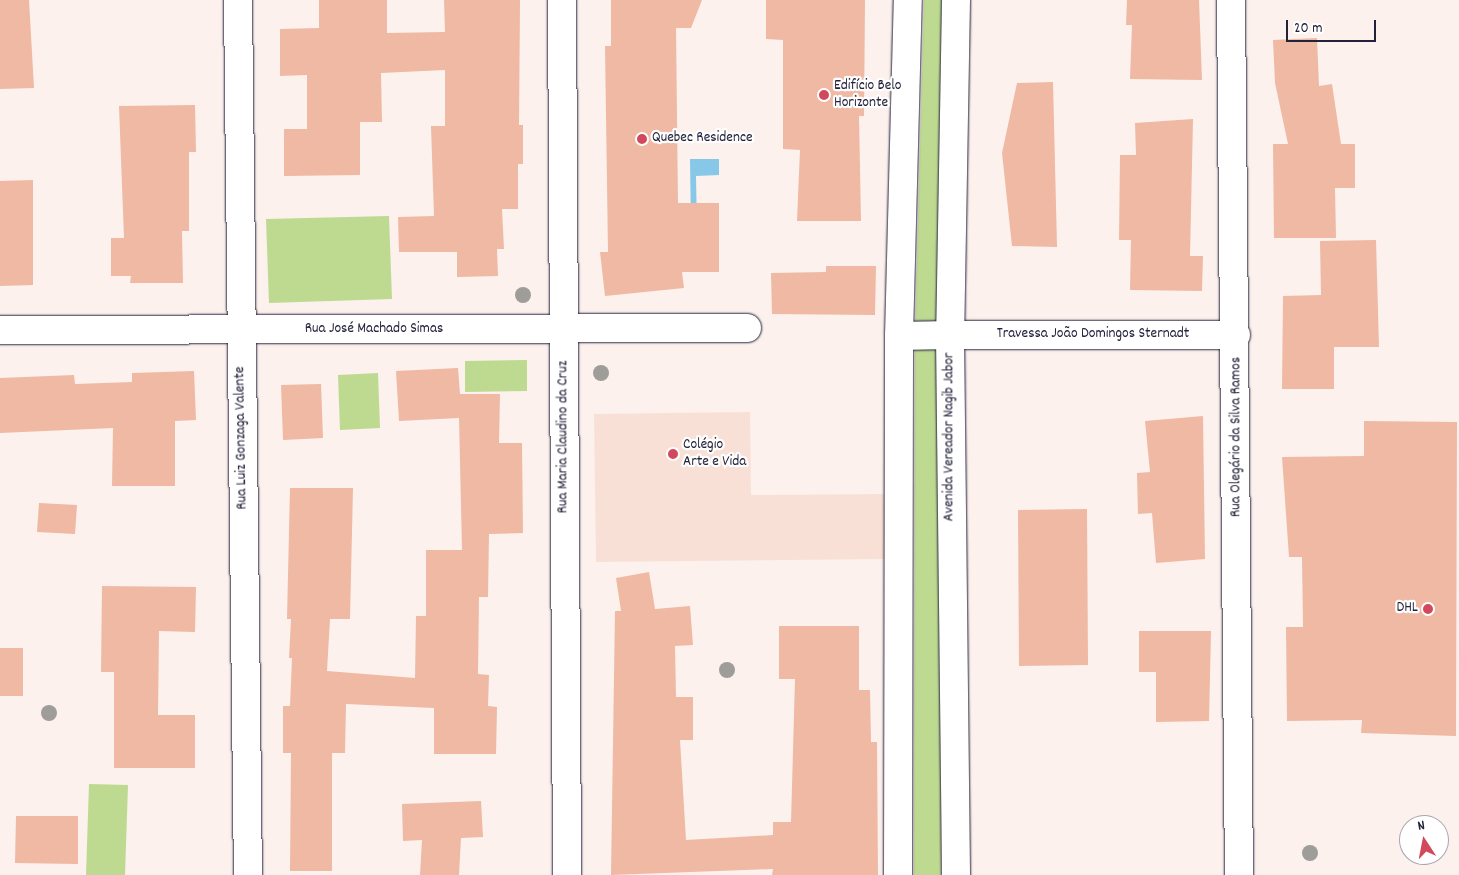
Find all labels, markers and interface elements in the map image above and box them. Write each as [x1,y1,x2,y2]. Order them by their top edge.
scale bar [1289,10,1379,42]
text: 20 m [1294,18,1322,40]
place label: Edifício Belo Horizonte [834,77,901,112]
marker: Edifício Belo Horizonte [818,89,830,101]
place label: Quebec Residence [652,130,753,148]
marker: Quebec Residence [636,133,648,145]
street label: Rua José Machado Simas [305,321,443,339]
street label: Travessa João Domingos Sternadt [997,326,1189,344]
street label: Avenida Vereador Nagib Jabor [941,353,959,521]
street label: Rua Olegário da Silva Ramos [1228,357,1246,517]
street label: Rua Maria Claudino da Cruz [555,361,573,513]
street label: Rua Luiz Gonzaga Valente [232,366,252,510]
place label: Colégio Arte e Vida [683,436,746,471]
marker: Colégio Arte e Vida [667,448,679,460]
place label: DHL [1396,600,1418,618]
marker: DHL [1422,603,1434,615]
north arrow [1399,815,1449,865]
text: N [1416,816,1427,837]

